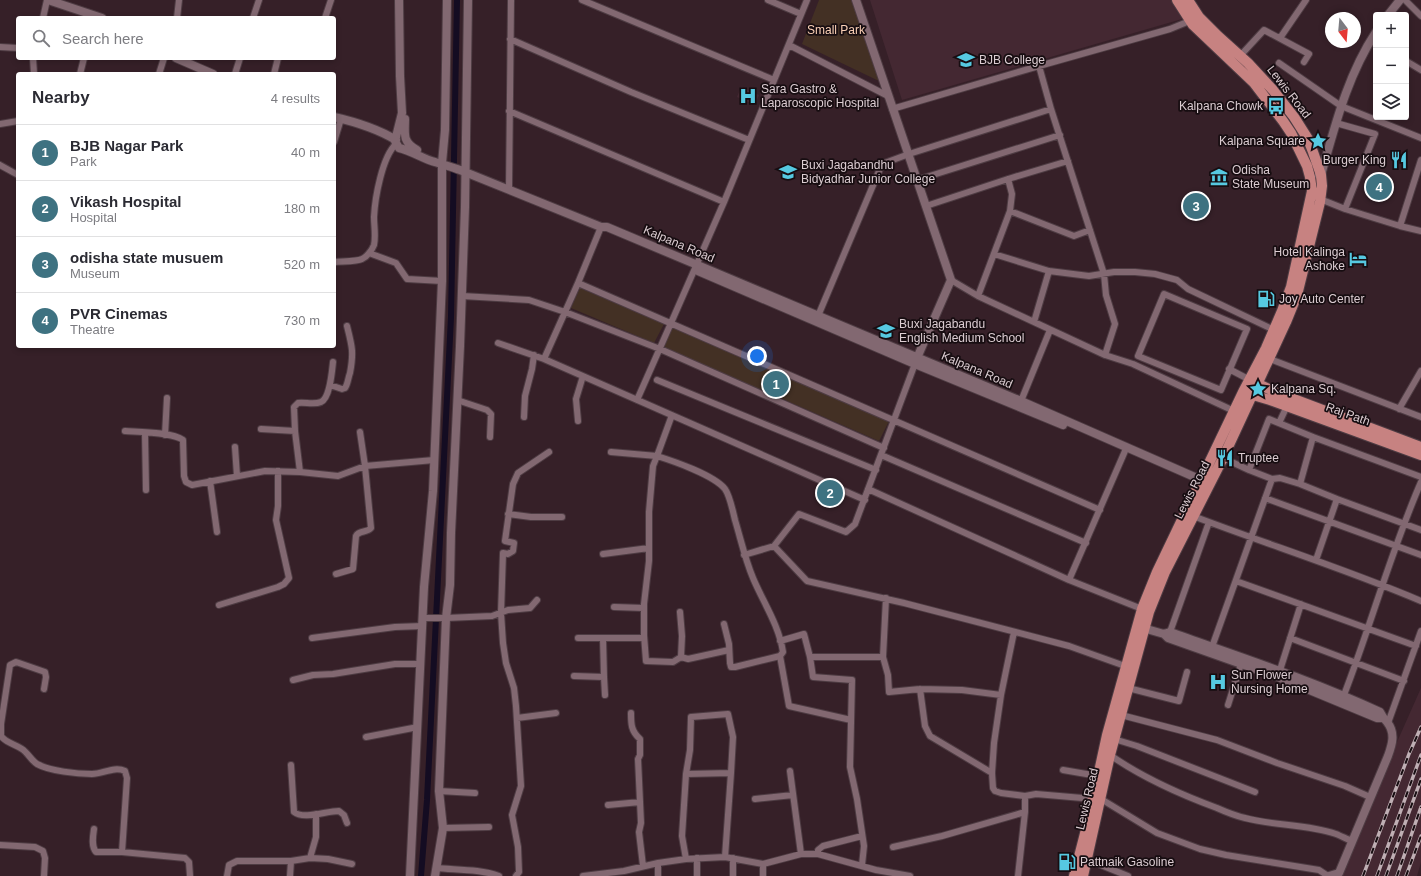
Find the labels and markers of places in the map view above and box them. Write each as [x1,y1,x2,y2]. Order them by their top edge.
school or university icon: BJB College [956,50,976,70]
place label: BJB College [979,53,1045,67]
place label: Sara Gastro & Laparoscopic Hospital [761,82,879,110]
hospital icon: Sara Gastro & Laparoscopic Hospital [738,86,758,106]
bus stop icon: Kalpana Chowk [1266,96,1286,116]
place label: Kalpana Chowk [1179,99,1264,113]
place icon: Kalpana Square [1308,131,1328,151]
place label: Kalpana Square [1219,134,1305,148]
restaurant icon: Burger King [1389,150,1409,170]
place label: Burger King [1323,153,1386,167]
place label: Buxi Jagabandhu Bidyadhar Junior College [801,158,935,186]
school or university icon: Buxi Jagabandhu Bidyadhar Junior College [778,162,798,182]
place label: Odisha State Museum [1232,163,1309,191]
museum icon: Odisha State Museum [1209,167,1229,187]
pin: 4 [1366,172,1392,202]
pin: 3 [1183,191,1209,221]
place label: Hotel Kalinga Ashoke [1274,245,1345,273]
hotel icon: Hotel Kalinga Ashoke [1348,249,1368,269]
fuel station icon: Joy Auto Center [1256,289,1276,309]
place label: Joy Auto Center [1279,292,1364,306]
place label: Buxi Jagabandu English Medium School [899,317,1024,345]
school or university icon: Buxi Jagabandu English Medium School [876,321,896,341]
pin: 1 [763,369,789,399]
place icon: Kalpana Sq. [1248,379,1268,399]
place label: Kalpana Sq. [1271,382,1336,396]
restaurant icon: Truptee [1215,448,1235,468]
place label: Truptee [1238,451,1279,465]
pin: 2 [817,478,843,508]
place label: Sun Flower Nursing Home [1231,668,1308,696]
hospital icon: Sun Flower Nursing Home [1208,672,1228,692]
fuel station icon: Pattnaik Gasoline [1057,852,1077,872]
place label: Pattnaik Gasoline [1080,855,1174,869]

